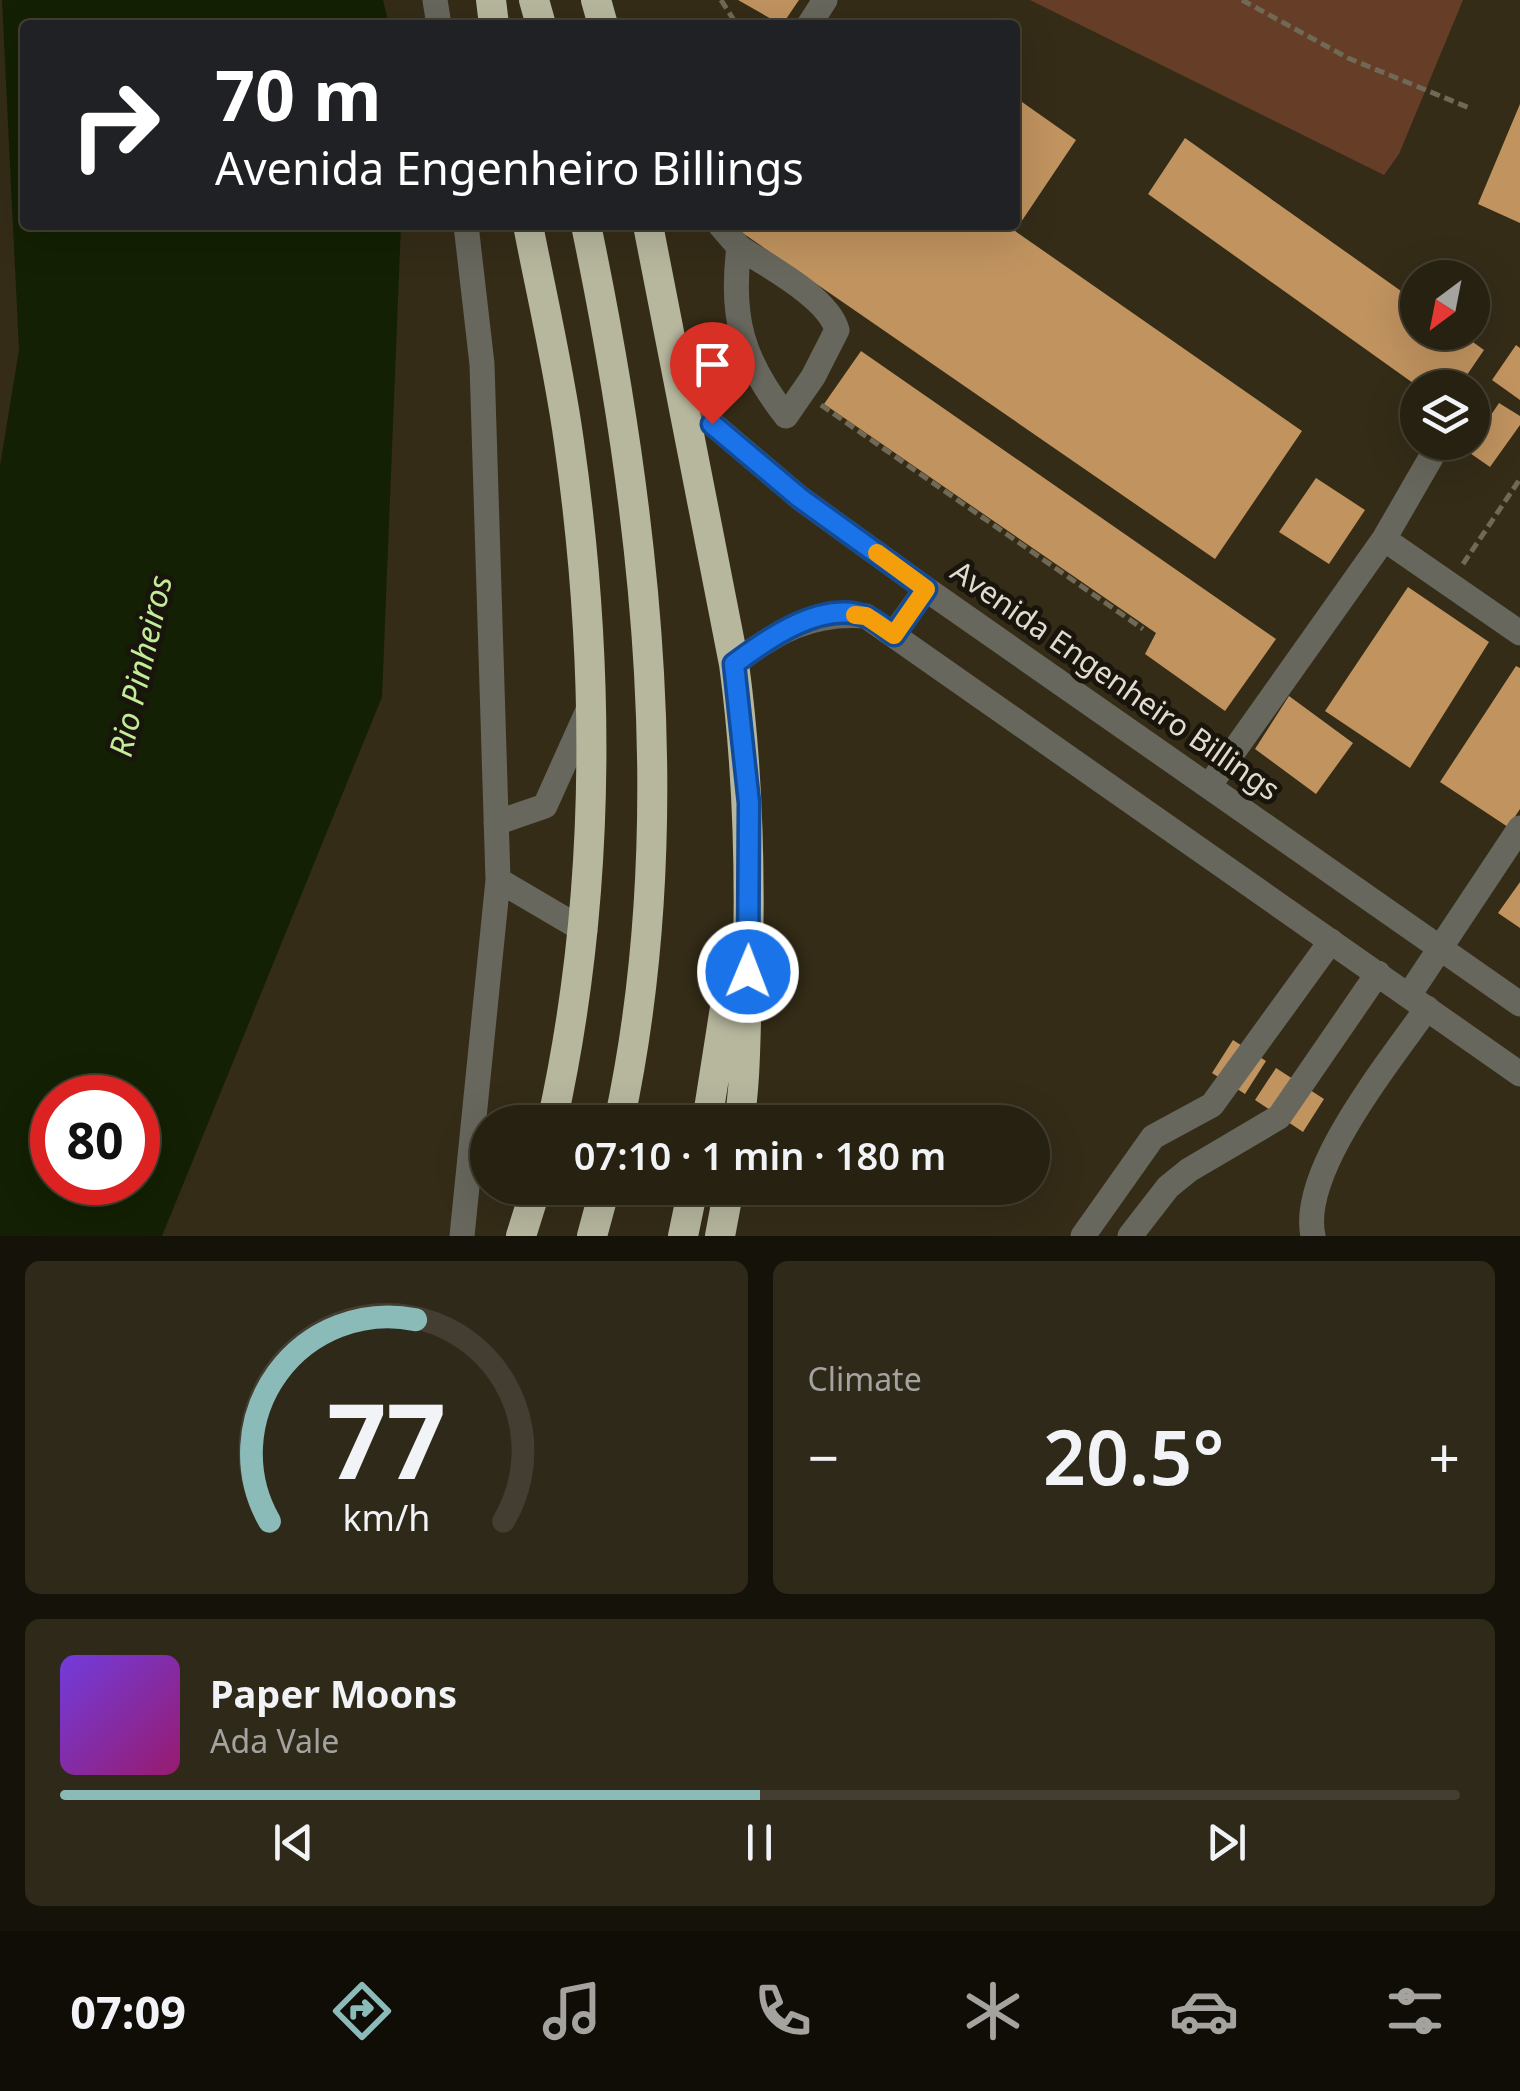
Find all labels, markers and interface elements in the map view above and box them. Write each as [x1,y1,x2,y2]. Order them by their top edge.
text: 70 m [215,46,382,142]
icon: right [50,60,180,190]
text: Avenida Engenheiro Billings [215,137,804,198]
north arrow [1400,260,1490,350]
map controls [1400,260,1490,460]
pin [670,322,755,425]
icon: arrive [685,337,740,392]
button: layers [1400,370,1490,460]
street label: Avenida Engenheiro Billings [943,550,1288,809]
water label: Rio Pinheiros [98,571,181,760]
position arrow [696,920,800,1024]
speed limit sign: 80 [30,1075,160,1205]
text: 07:10 · 1 min · 180 m [574,1129,946,1181]
text: Climate [808,1357,922,1400]
text: 77 [327,1368,446,1509]
text: 20.5° [1043,1405,1224,1507]
text: − [808,1419,839,1494]
text: + [1429,1419,1460,1494]
text: km/h [342,1493,430,1541]
text: Paper Moons [210,1667,457,1719]
text: Ada Vale [210,1719,339,1762]
icon: previous [266,1815,321,1870]
icon: pause [732,1815,787,1870]
icon: next [1199,1815,1254,1870]
icon: directions [327,1976,397,2046]
icon: music [537,1976,607,2046]
icon: phone [748,1976,818,2046]
icon: climate [958,1976,1028,2046]
icon: car [1169,1976,1239,2046]
icon: filters [1380,1976,1450,2046]
text: 07:09 [70,1981,186,2042]

